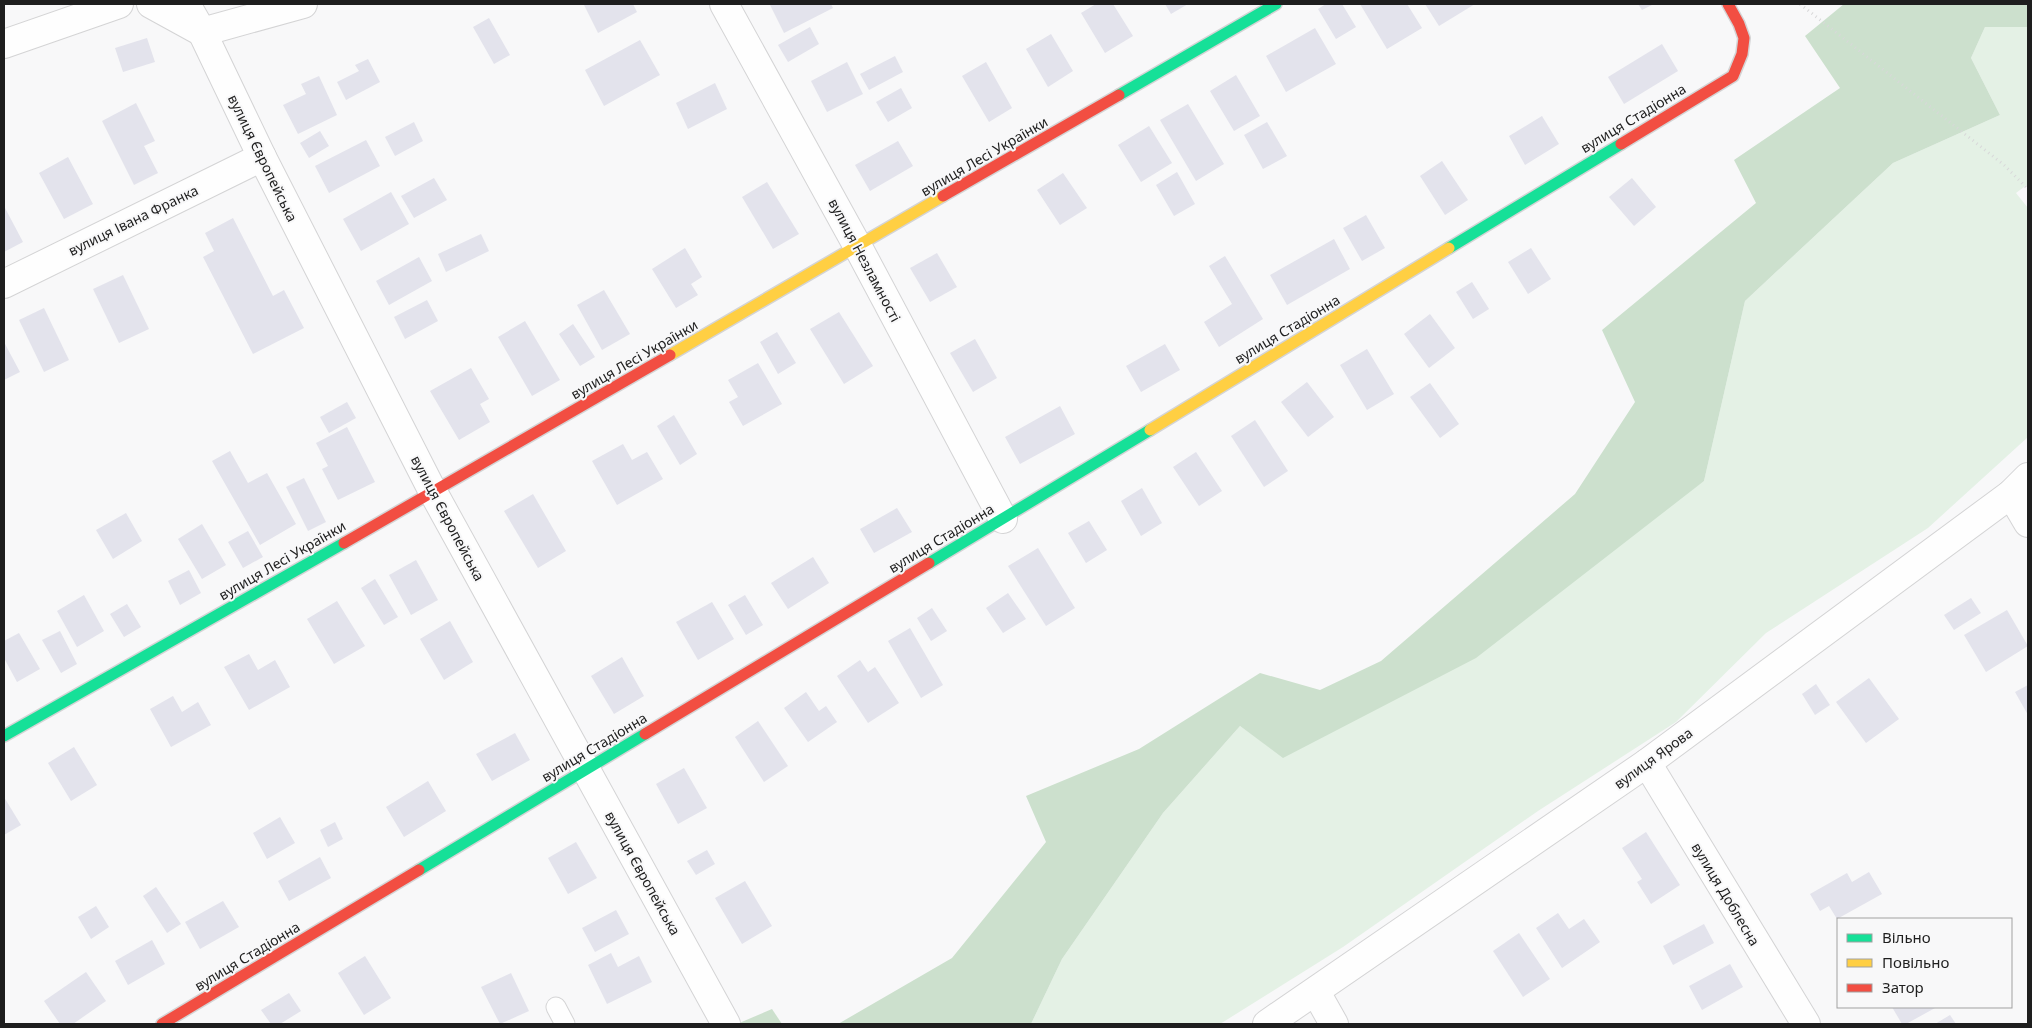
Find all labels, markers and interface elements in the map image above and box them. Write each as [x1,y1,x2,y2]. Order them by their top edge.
street label: вулиця Стадіонна [1577,79,1689,157]
street label: вулиця Європейська [224,91,302,225]
street label: вулиця Лесі Українки [917,112,1051,200]
street label: вулиця Івана Франка [65,180,201,260]
street label: вулиця Незламності [824,195,906,325]
street label: вулиця Стадіонна [1231,290,1343,368]
street label: вулиця Лесі Українки [567,315,701,403]
street label: вулиця Європейська [407,452,489,584]
street label: вулиця Стадіонна [885,499,997,577]
street label: вулиця Лесі Українки [215,516,349,604]
street label: вулиця Стадіонна [538,708,650,786]
street label: вулиця Ярова [1610,723,1696,793]
street label: вулиця Європейська [601,807,685,939]
street label: вулиця Доблесна [1688,839,1764,949]
street label: вулиця Стадіонна [191,917,303,995]
legend [1837,918,2012,1008]
text: Вільно [1882,927,1931,947]
text: Повільно [1882,952,1949,972]
text: Затор [1882,977,1924,997]

